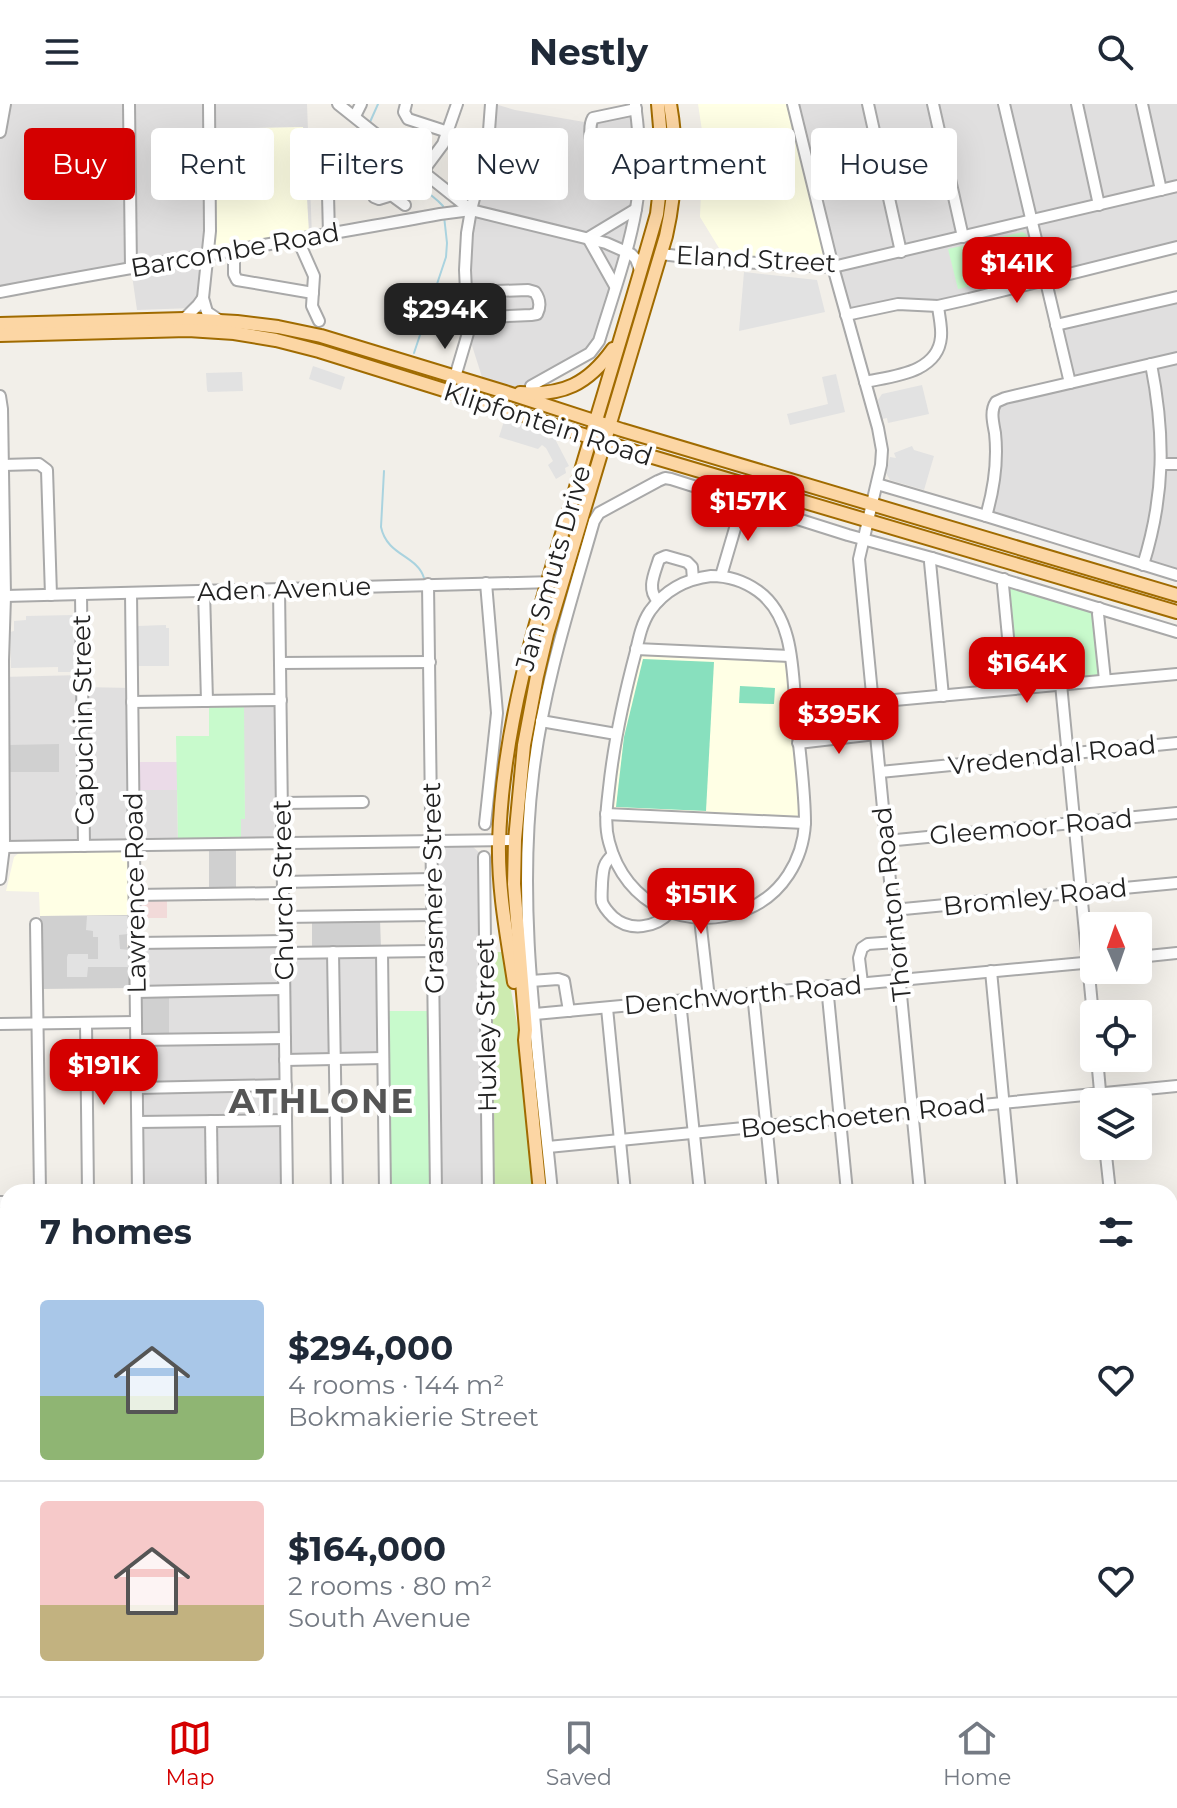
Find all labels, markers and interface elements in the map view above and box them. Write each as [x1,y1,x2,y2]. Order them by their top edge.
icon: menu [40,30,84,74]
text: Nestly [529,30,648,74]
icon: search [1093,30,1137,74]
chip: Buy [24,128,135,200]
chip: Rent [151,128,274,200]
chip: Filters [290,128,432,200]
chip: New [448,128,568,200]
chip: Apartment [584,128,795,200]
chip: House [811,128,957,200]
street label: Barcombe Road [128,216,342,284]
pin: $141K [961,237,1073,305]
street label: Eland Street [675,239,837,279]
text: $141K [980,247,1054,279]
pin: $294K [389,283,501,351]
text: $294K [402,293,488,325]
street label: Klipfontein Road [440,375,656,473]
street label: Jan Smuts Drive [508,462,598,675]
pin: $157K [692,475,804,543]
text: $157K [709,485,787,517]
street label: Aden Avenue [196,570,372,608]
street label: Capuchin Street [65,614,101,826]
pin: $164K [971,637,1083,705]
text: $164K [987,647,1067,679]
pin: $395K [783,688,895,756]
text: $395K [797,698,881,730]
street label: Vredendal Road [947,728,1157,782]
street label: Grasmere Street [415,782,451,994]
street label: Lawrence Road [117,792,153,994]
street label: Church Street [265,799,301,981]
street label: Gleemoor Road [928,802,1134,852]
street label: Thornton Road [866,805,918,1003]
pin: $151K [645,868,757,936]
street label: Bromley Road [941,871,1129,923]
text: $151K [665,878,737,910]
north arrow [1080,912,1152,984]
map controls [1080,912,1152,1160]
street label: Huxley Street [468,937,504,1113]
street label: Denchworth Road [623,969,863,1021]
button: locate [1080,1000,1152,1072]
pin: $191K [48,1039,160,1107]
text: $191K [68,1049,140,1081]
district label: ATHLONE [228,1080,415,1122]
street label: Boeschoeten Road [739,1087,987,1145]
button: layers [1080,1088,1152,1160]
icon: filters [1094,1210,1138,1254]
text: 7 homes [40,1211,192,1253]
text: $294,000 [288,1327,453,1369]
icon: home [104,1332,200,1428]
icon: heart [1094,1358,1138,1402]
text: 4 rooms · 144 m² [288,1369,504,1401]
text: Bokmakierie Street [288,1401,539,1433]
text: $164,000 [288,1528,446,1570]
icon: home [104,1533,200,1629]
icon: heart [1094,1559,1138,1603]
text: 2 rooms · 80 m² [288,1570,492,1602]
text: South Avenue [288,1602,471,1634]
tab: Map [166,1716,215,1791]
tab: Saved [546,1716,612,1791]
tab: Home [943,1716,1011,1791]

